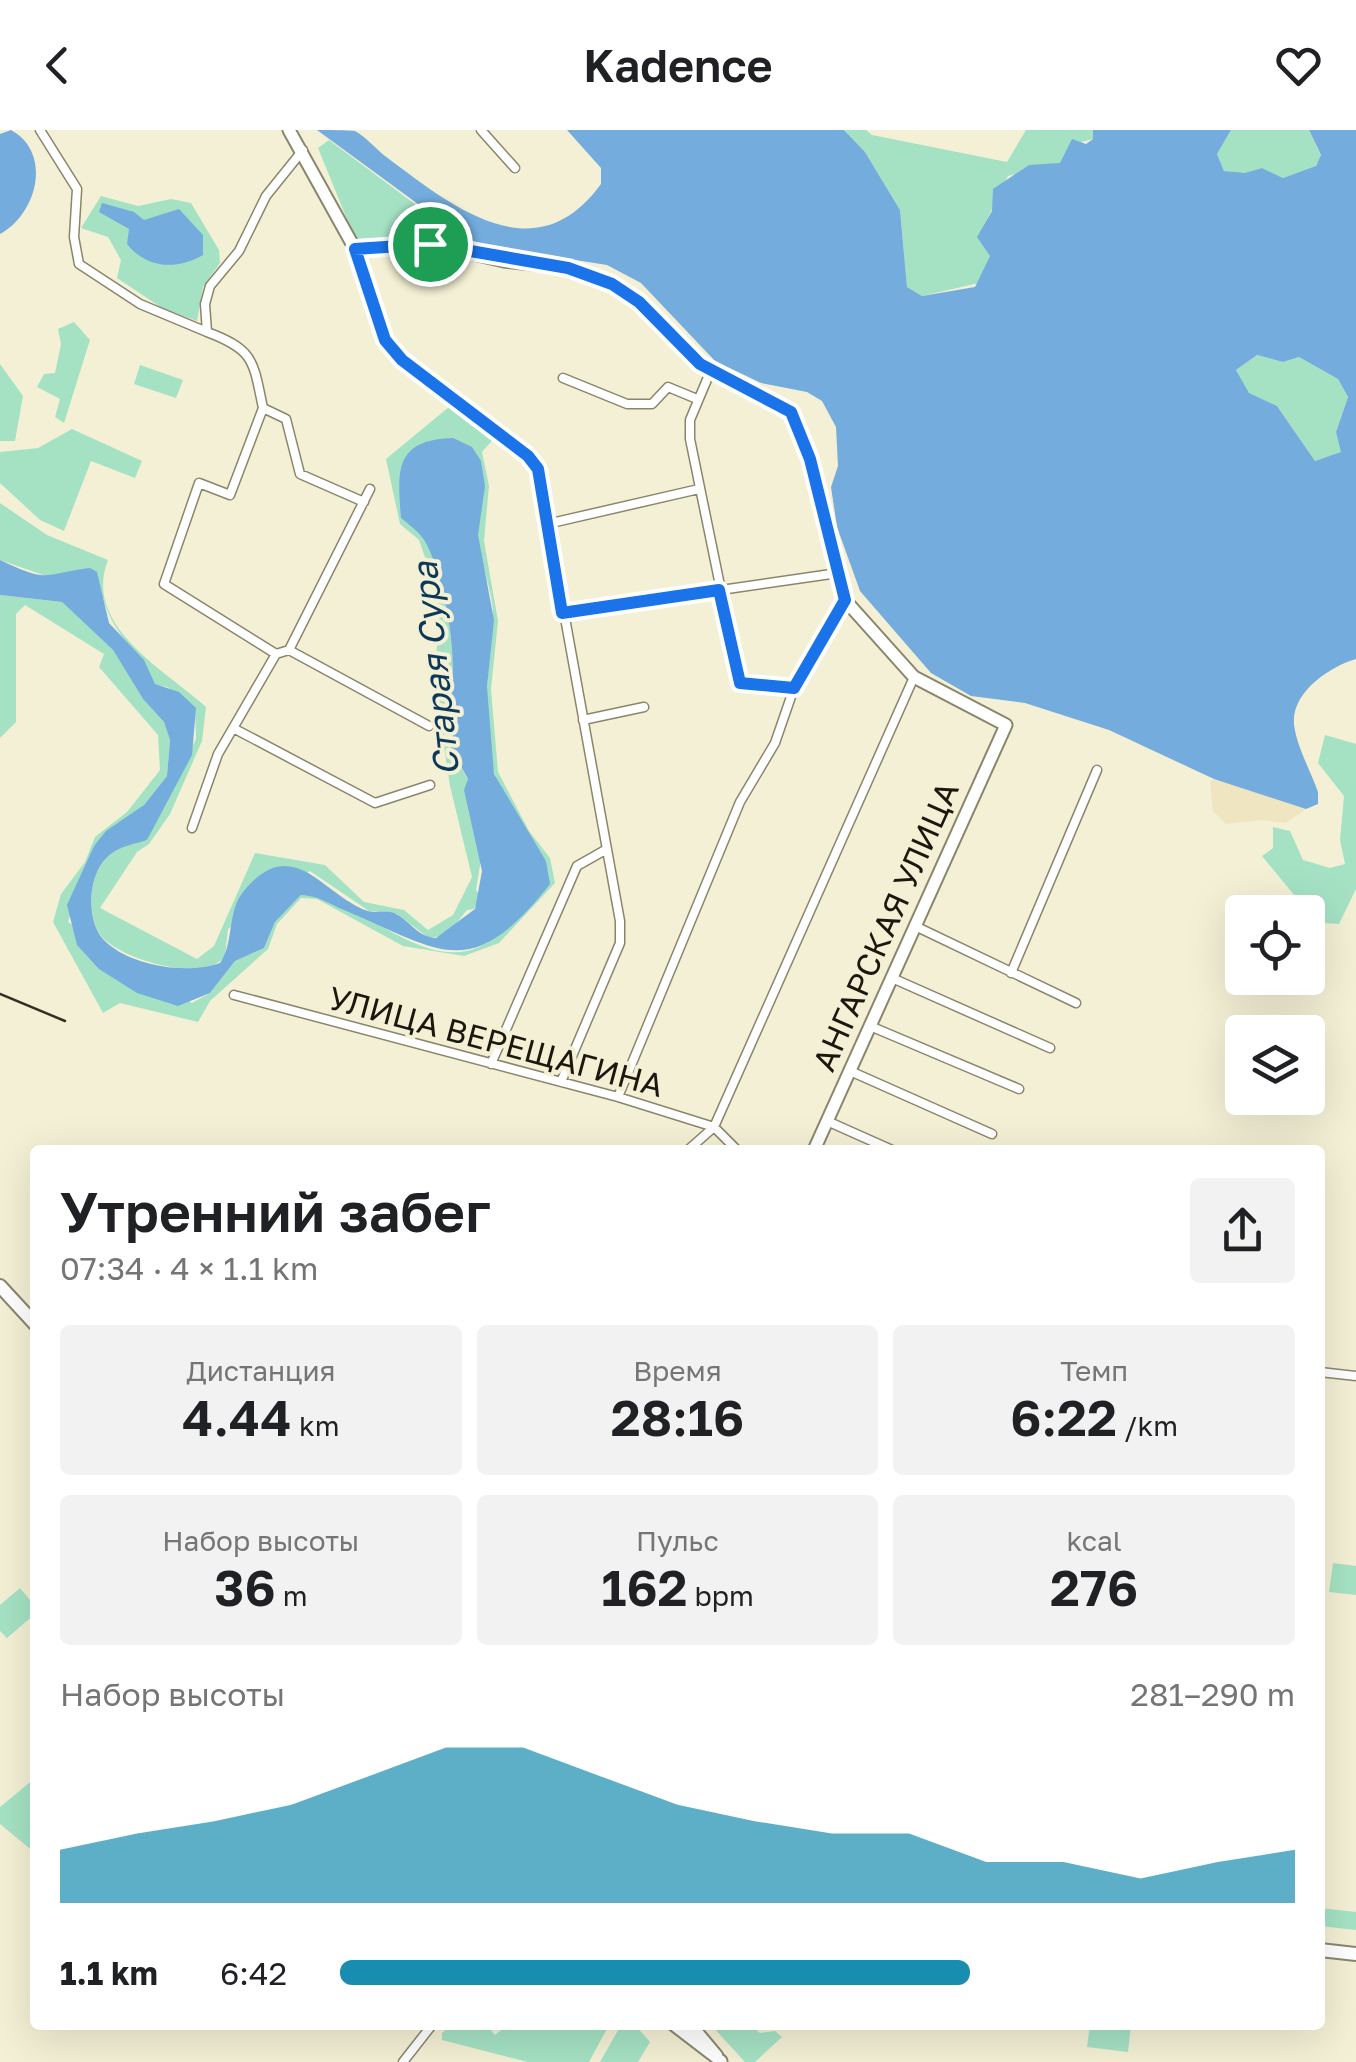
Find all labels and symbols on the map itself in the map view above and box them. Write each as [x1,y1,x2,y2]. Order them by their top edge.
pin [388,202,473,287]
water label: Старая Сура [403,559,467,778]
street label: АНГАРСКАЯ УЛИЦА [804,775,966,1077]
street label: УЛИЦА ВЕРЕЩАГИНА [324,978,668,1104]

